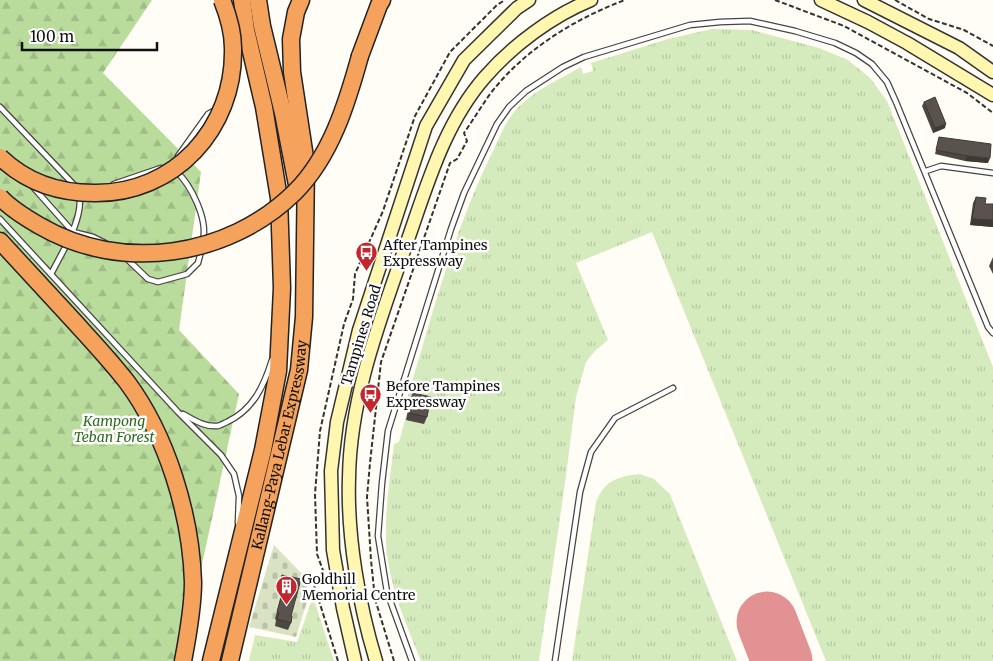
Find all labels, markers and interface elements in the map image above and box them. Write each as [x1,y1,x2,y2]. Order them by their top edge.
scale bar [22,20,158,52]
text: 100 m [30,27,74,46]
place label: After Tampines Expressway [382,236,488,270]
bus stop icon: After Tampines Expressway [355,241,379,272]
street label: Tampines Road [337,282,385,388]
street label: Kallang-Paya Lebar Expressway [248,338,311,551]
place label: Before Tampines Expressway [386,377,500,411]
bus stop icon: Before Tampines Expressway [358,382,382,413]
park label: Kampong Teban Forest [74,412,155,446]
place label: Goldhill Memorial Centre [302,570,415,604]
building icon: Goldhill Memorial Centre [274,575,298,606]

